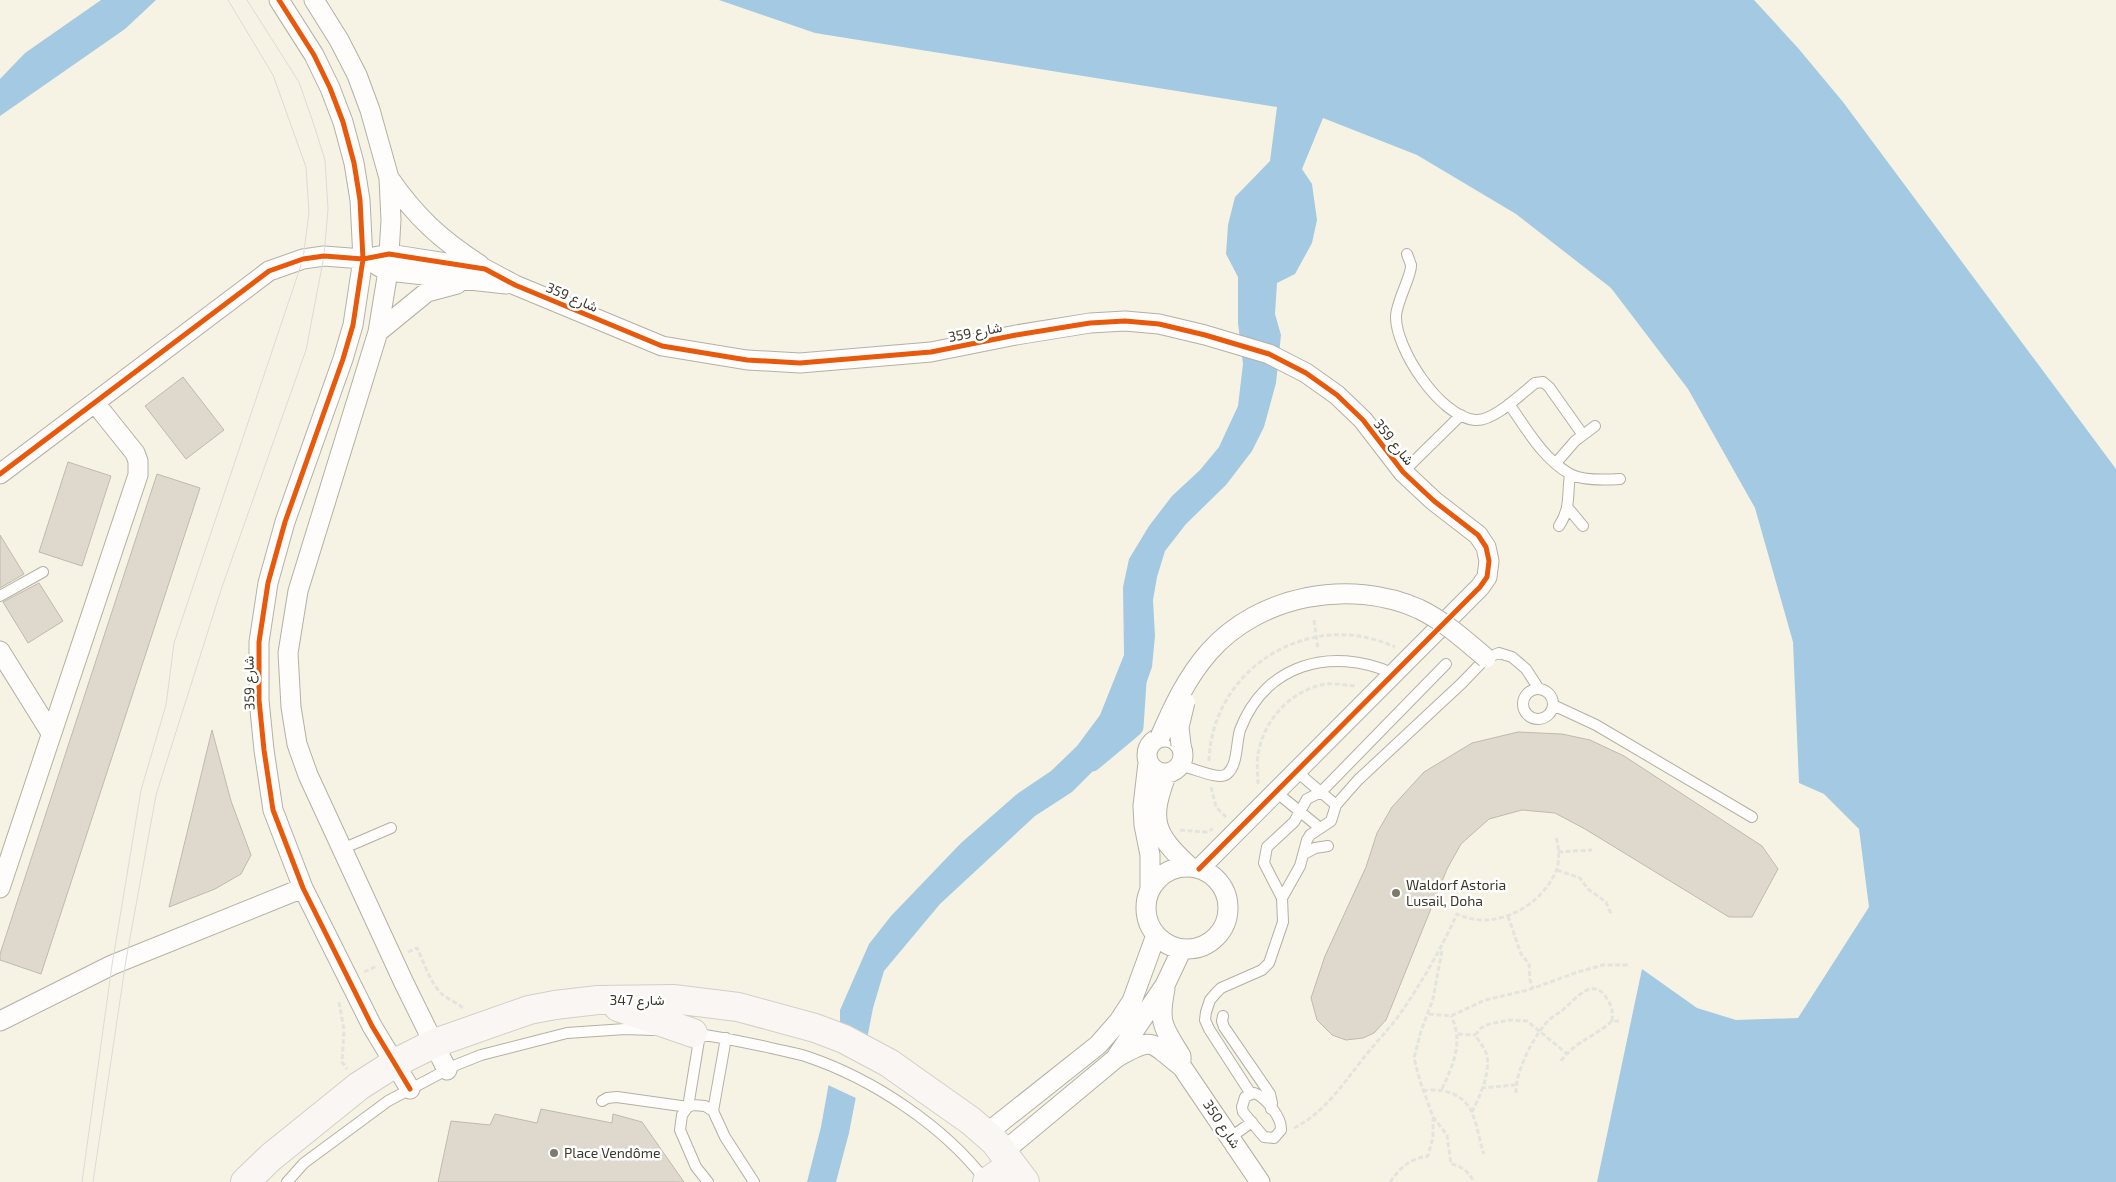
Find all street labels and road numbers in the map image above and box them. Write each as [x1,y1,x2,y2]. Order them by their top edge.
street label: شارع 359 [543,278,601,318]
street label: شارع 359 [946,318,1004,348]
street label: شارع 359 [1368,415,1418,470]
street label: شارع 359 [240,656,260,710]
street label: شارع 347 [610,991,664,1011]
street label: شارع 350 [1197,1096,1245,1153]

